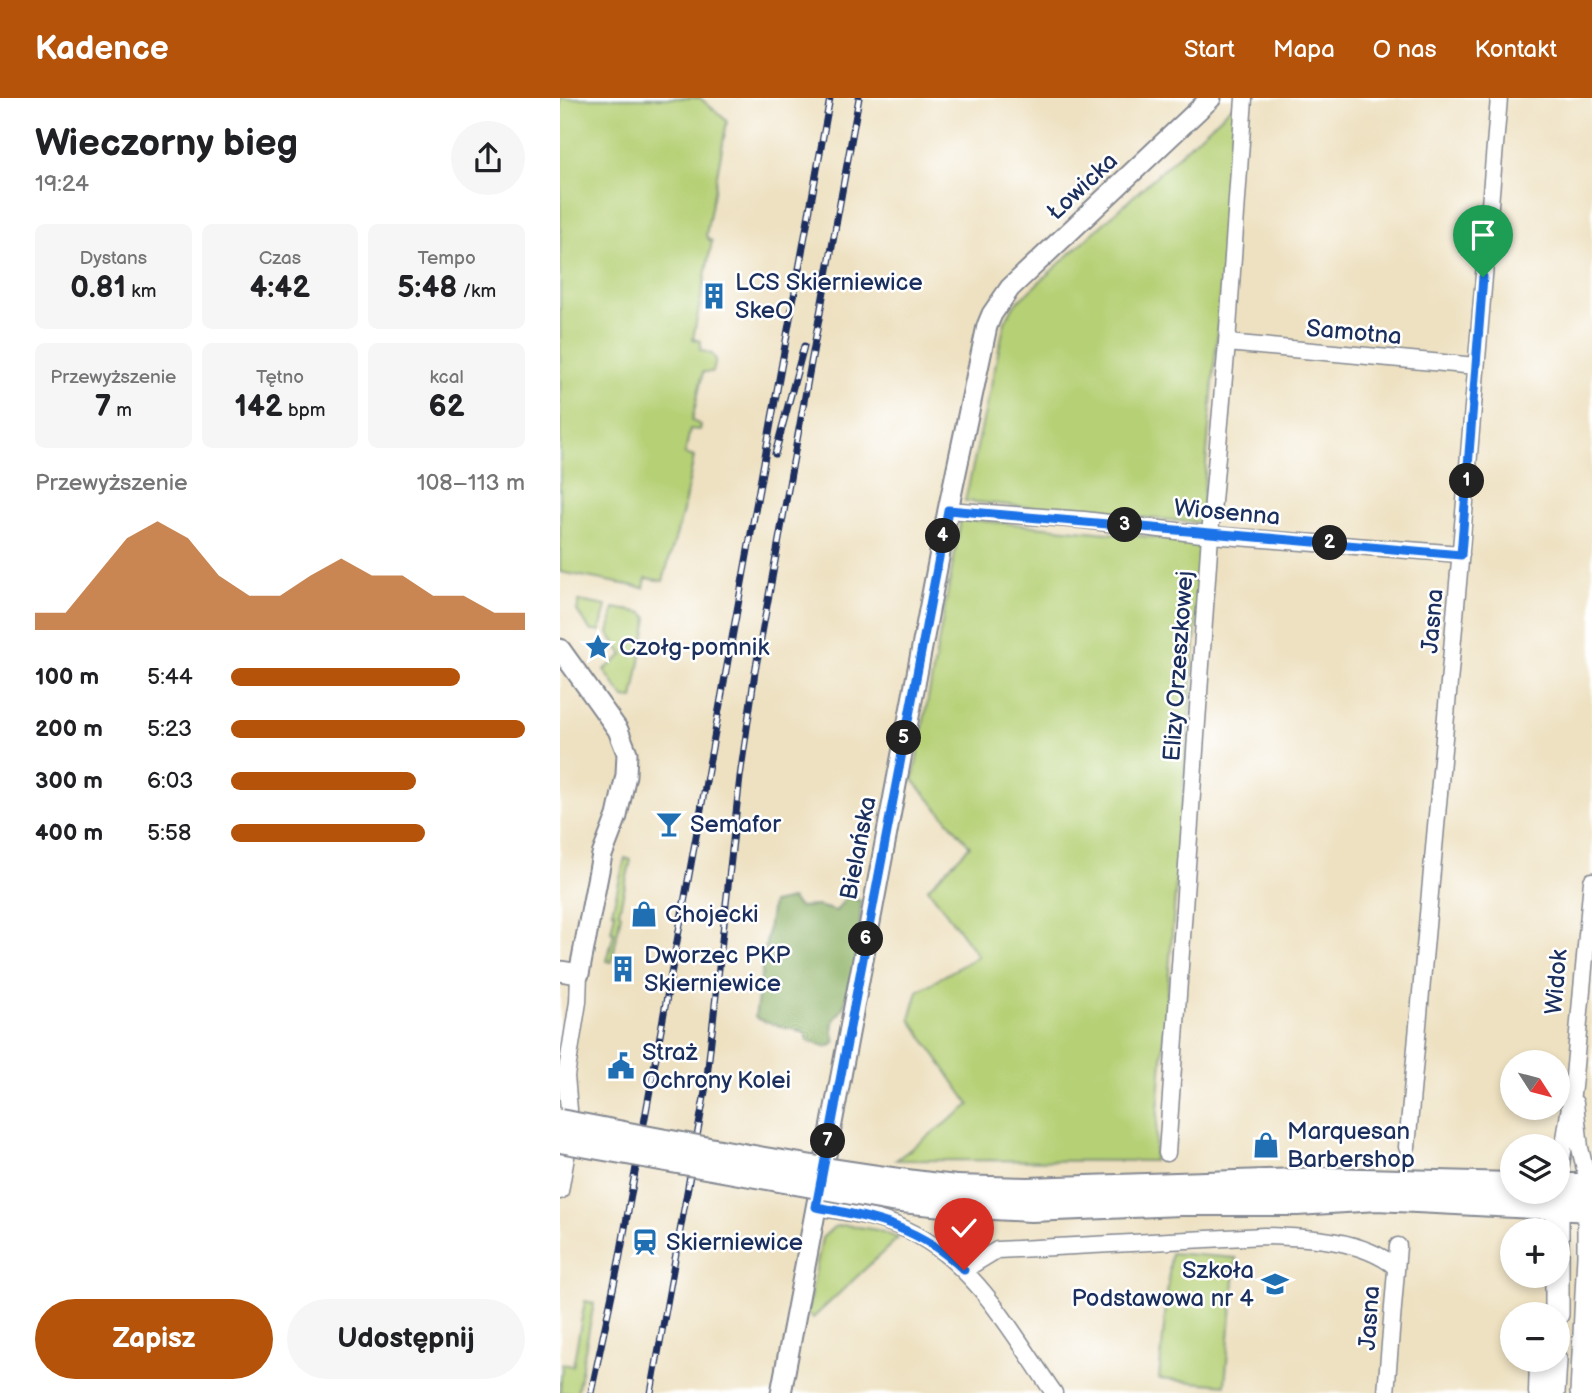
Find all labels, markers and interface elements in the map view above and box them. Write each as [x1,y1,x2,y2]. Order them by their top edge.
text: Kadence [35,29,169,69]
text: Start [1184,35,1235,64]
text: Mapa [1273,35,1335,64]
text: O nas [1373,35,1437,64]
text: Kontakt [1475,35,1557,64]
text: Wieczorny bieg [35,121,298,166]
button: share [451,121,525,195]
street label: Łowicka [1041,146,1124,226]
text: 19:24 [35,170,89,198]
pin [1453,205,1513,277]
icon: arrive [1464,216,1502,254]
text: Dystans [79,247,147,270]
text: Czas [259,247,301,270]
text: Tempo [418,247,476,270]
place label: LCS Skierniewice SkeO [735,268,923,325]
text: 0.81 [70,270,126,306]
text: 4:42 [250,270,310,306]
text: 5:48 [397,270,457,306]
text: km [126,280,156,303]
text: /km [457,280,496,303]
building icon: LCS Skierniewice SkeO [699,281,729,311]
street label: Samotna [1305,314,1403,351]
text: Przewyższenie [50,366,176,389]
text: Tętno [256,366,304,389]
text: kcal [430,366,464,389]
text: 7 [95,389,111,425]
text: 142 [235,389,283,425]
text: 62 [429,389,465,425]
text: m [111,399,132,422]
text: bpm [283,399,325,422]
pin: 1 [1450,464,1485,498]
text: Przewyższenie [35,469,188,497]
text: 108–113 m [417,469,525,497]
text: 1 [1463,469,1471,492]
street label: Wiosenna [1173,493,1281,532]
pin: 3 [1108,508,1142,542]
text: 3 [1119,513,1130,536]
pin: 4 [926,518,960,554]
text: 4 [937,524,948,547]
pin: 2 [1312,526,1348,560]
text: 2 [1324,531,1335,554]
street label: Elizy Orzeszkowej [1157,570,1200,762]
street label: Jasna [1415,588,1450,655]
place icon: Czołg-pomnik [583,632,613,662]
place label: Czołg-pomnik [619,633,769,662]
text: 100 m [35,663,99,691]
text: 5:44 [147,663,193,691]
text: 200 m [35,715,103,743]
text: 5:23 [147,715,192,743]
pin: 5 [886,720,922,756]
text: 5 [898,726,909,749]
text: 300 m [35,767,103,795]
text: 6:03 [147,767,193,795]
street label: Bielańska [834,794,883,902]
bar icon: Semafor [654,809,684,839]
place label: Semafor [690,810,781,839]
text: 400 m [35,819,103,847]
text: 5:58 [147,819,191,847]
shop icon: Chojecki [629,899,659,929]
place label: Chojecki [665,900,759,929]
pin: 6 [848,922,884,956]
text: 6 [860,927,871,950]
place label: Dworzec PKP Skierniewice [644,941,790,998]
street label: Widok [1539,948,1574,1016]
building icon: Dworzec PKP Skierniewice [608,954,638,984]
place label: Straż Ochrony Kolei [642,1038,791,1095]
north arrow [1500,1050,1570,1120]
map controls [1500,1050,1570,1372]
public building icon: Straż Ochrony Kolei [606,1051,636,1081]
place label: Marquesan Barbershop [1287,1117,1415,1174]
pin: 7 [810,1124,846,1158]
text: 7 [822,1129,833,1152]
shop icon: Marquesan Barbershop [1251,1130,1281,1160]
button: layers [1500,1134,1570,1204]
pin [934,1198,994,1270]
icon: check [945,1209,983,1247]
button: + [1500,1218,1570,1288]
station icon: Skierniewice [630,1227,660,1257]
place label: Skierniewice [666,1228,803,1257]
place label: Szkoła Podstawowa nr 4 [1072,1256,1254,1313]
school or university icon: Szkoła Podstawowa nr 4 [1260,1269,1290,1299]
street label: Jasna [1353,1285,1386,1351]
button: Zapisz [35,1299,273,1379]
button: Udostępnij [287,1299,525,1379]
button: − [1500,1302,1570,1372]

